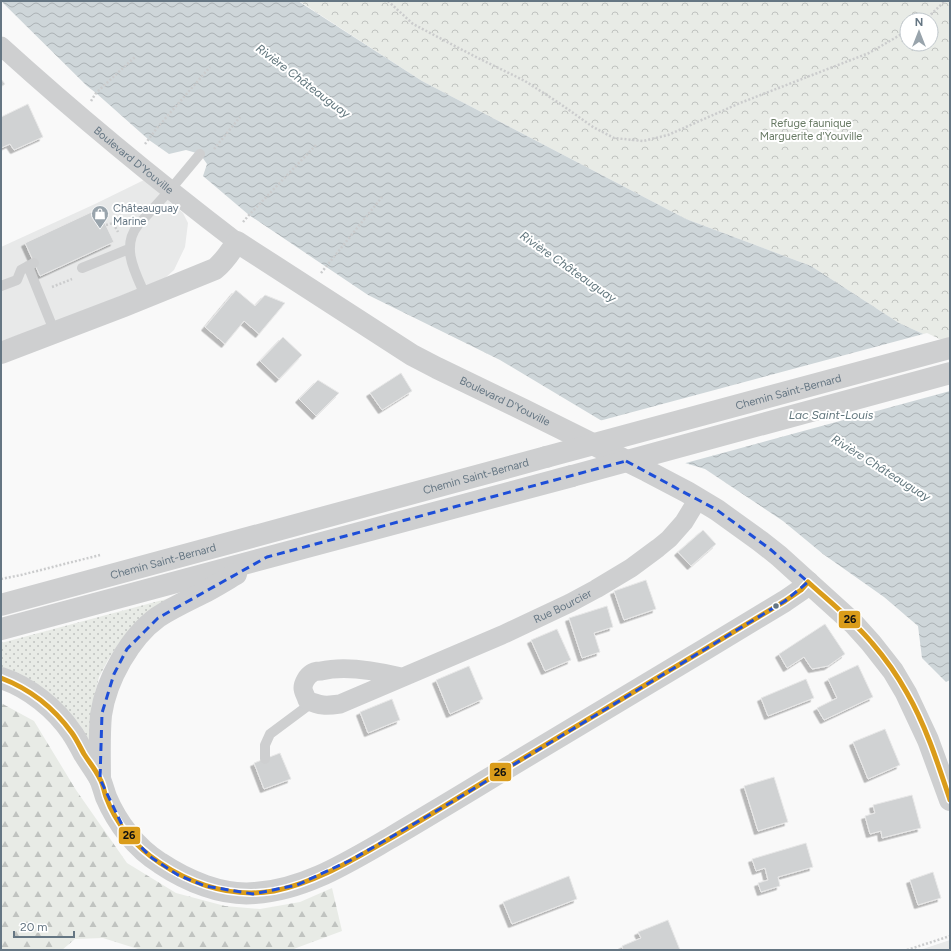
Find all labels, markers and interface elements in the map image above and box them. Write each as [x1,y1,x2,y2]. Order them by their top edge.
north arrow [899,12,939,52]
text: N [915,16,923,29]
water label: Rivière Châteauguay [253,41,353,121]
park label: Refuge faunique Marguerite d'Youville [760,117,862,143]
street label: Boulevard D'Youville [91,124,176,197]
place label: Châteauguay Marine [113,202,179,228]
shop icon: Châteauguay Marine [90,204,110,229]
water label: Rivière Châteauguay [517,229,619,306]
street label: Chemin Saint-Bernard [734,372,843,413]
street label: Boulevard D'Youville [457,374,552,429]
water label: Lac Saint-Louis [789,408,874,422]
water label: Rivière Châteauguay [829,432,934,504]
street label: Chemin Saint-Bernard [422,456,530,497]
street label: Chemin Saint-Bernard [109,541,218,582]
street label: Rue Bourcier [532,587,594,626]
unlabelled marker [771,601,781,611]
line badge: 26 [838,610,861,629]
text: 26 [844,613,857,626]
line badge: 26 [489,762,512,782]
text: 26 [494,766,507,779]
line badge: 26 [118,826,141,845]
text: 26 [123,829,136,842]
scale bar [14,913,74,939]
text: 20 m [20,920,48,934]

